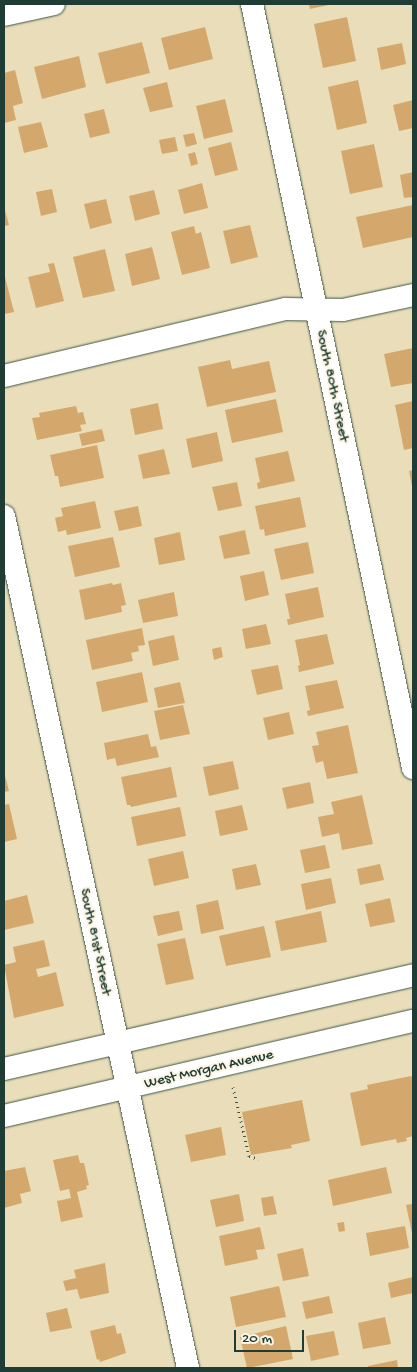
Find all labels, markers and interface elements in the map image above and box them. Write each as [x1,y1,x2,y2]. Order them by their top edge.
street label: South 80th Street [311,328,353,444]
street label: South 81st Street [75,887,115,997]
street label: West Morgan Avenue [143,1046,275,1094]
scale bar [237,1320,307,1352]
text: 20 m [242,1330,272,1348]

